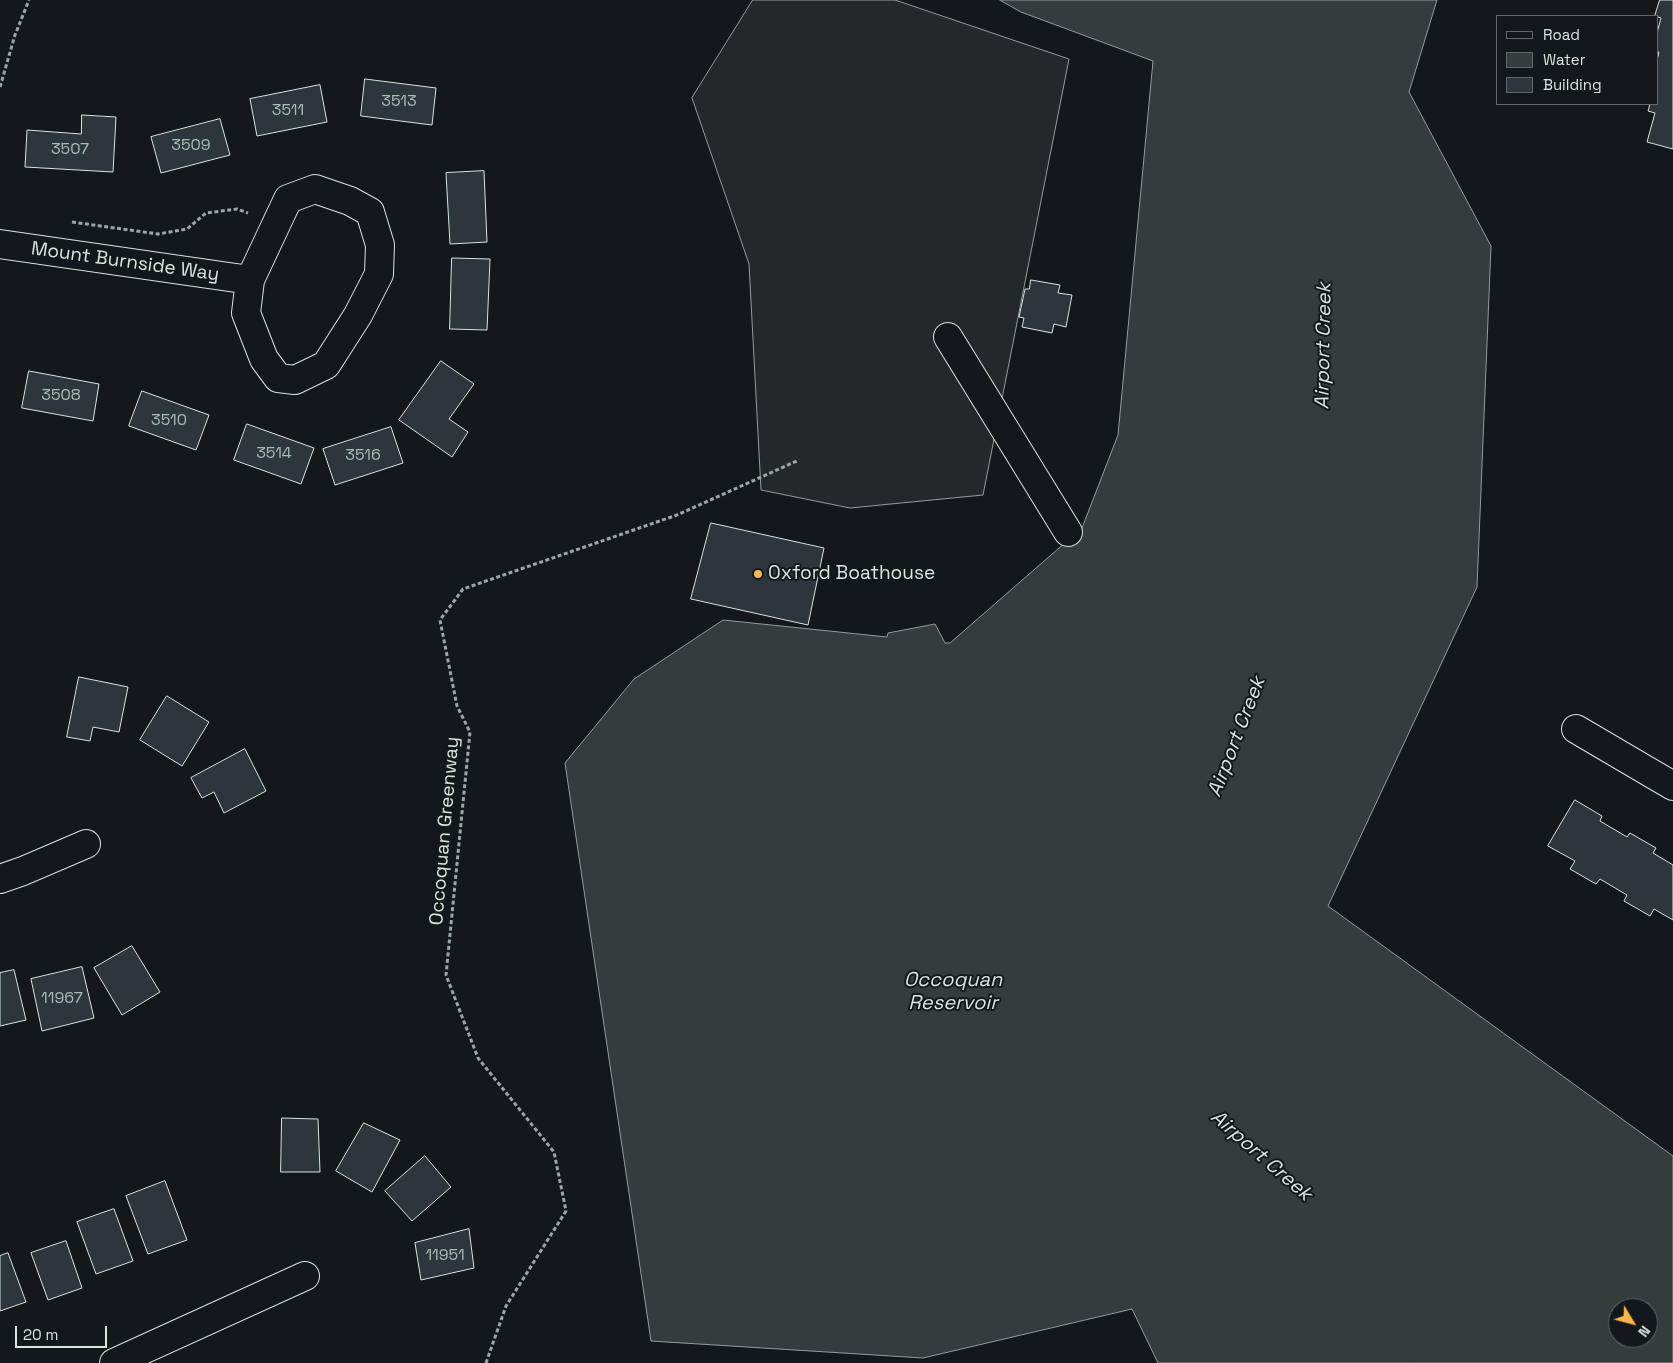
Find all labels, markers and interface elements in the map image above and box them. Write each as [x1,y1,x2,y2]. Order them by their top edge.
legend [1496,15,1658,105]
text: Road [1543,25,1580,44]
text: Water [1543,50,1585,69]
text: Building [1543,75,1602,94]
house number: 3513 [381,92,417,112]
house number: 3511 [272,101,304,121]
house number: 3509 [171,136,211,156]
house number: 3507 [51,140,89,160]
street label: Mount Burnside Way [30,238,220,286]
water label: Airport Creek [1311,282,1337,410]
house number: 3508 [41,386,81,406]
house number: 3510 [151,411,187,431]
house number: 3514 [256,444,292,464]
house number: 3516 [345,446,381,466]
place label: Oxford Boathouse [768,563,935,585]
marker: Oxford Boathouse [752,568,764,580]
water label: Airport Creek [1203,674,1271,800]
street label: Occoquan Greenway [425,736,465,926]
water label: Occoquan Reservoir [904,969,1002,1016]
house number: 11967 [41,989,83,1009]
water label: Airport Creek [1205,1105,1317,1207]
house number: 11951 [425,1246,465,1266]
north arrow [1608,1298,1658,1348]
scale bar [18,1316,110,1348]
text: N [1634,1322,1654,1341]
text: 20 m [23,1325,58,1344]

